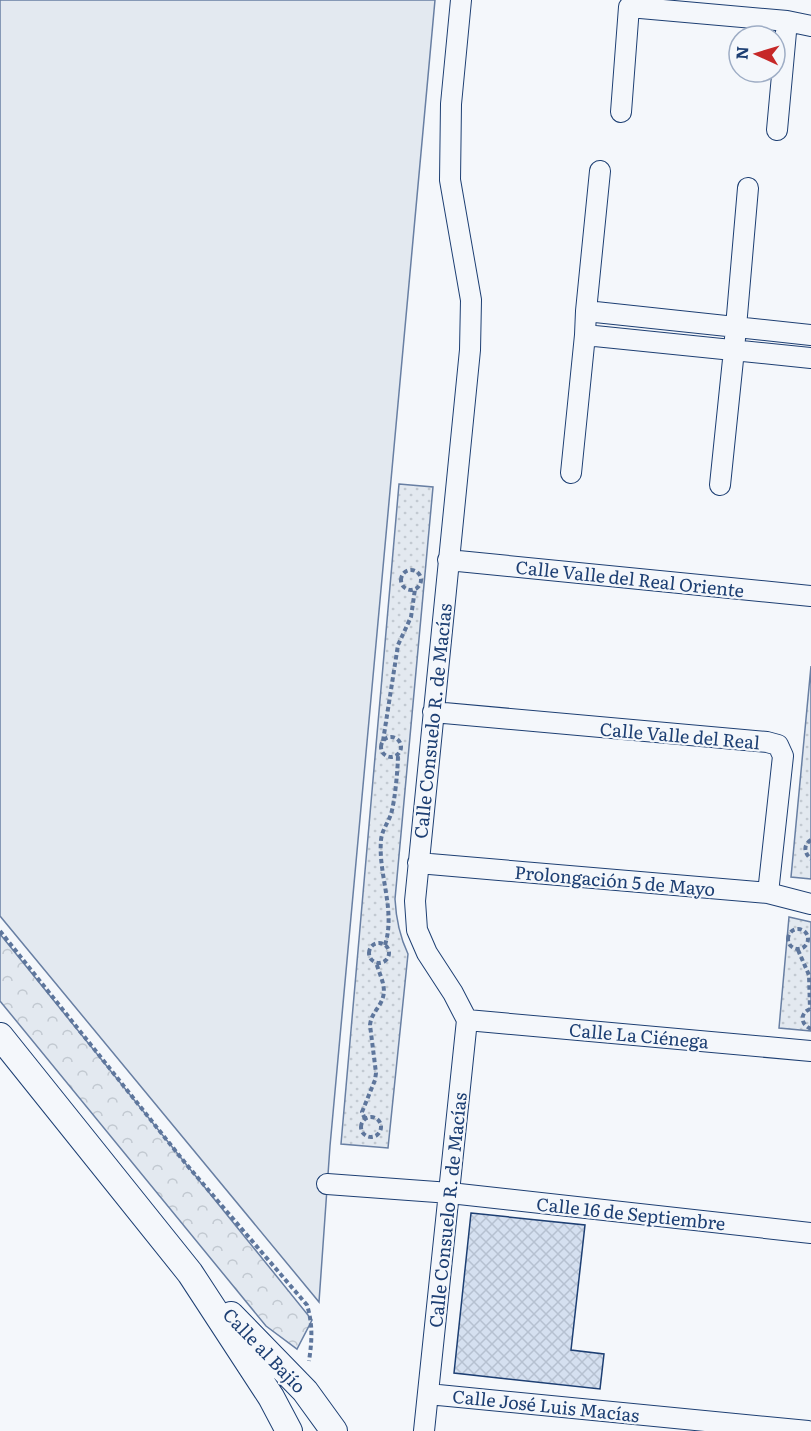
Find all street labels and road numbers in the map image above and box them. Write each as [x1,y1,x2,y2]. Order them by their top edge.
street label: Calle Valle del Real Oriente [514,553,746,603]
street label: Calle Consuelo R. de Macías [406,602,458,840]
street label: Calle Valle del Real [599,715,761,755]
street label: Prolongación 5 de Mayo [514,858,716,902]
street label: Calle La Ciénega [568,1015,710,1055]
street label: Calle Consuelo R. de Macías [421,1091,473,1329]
street label: Calle 16 de Septiembre [535,1190,727,1236]
street label: Calle al Bajío [217,1301,313,1399]
street label: Calle José Luis Macías [451,1382,641,1428]

